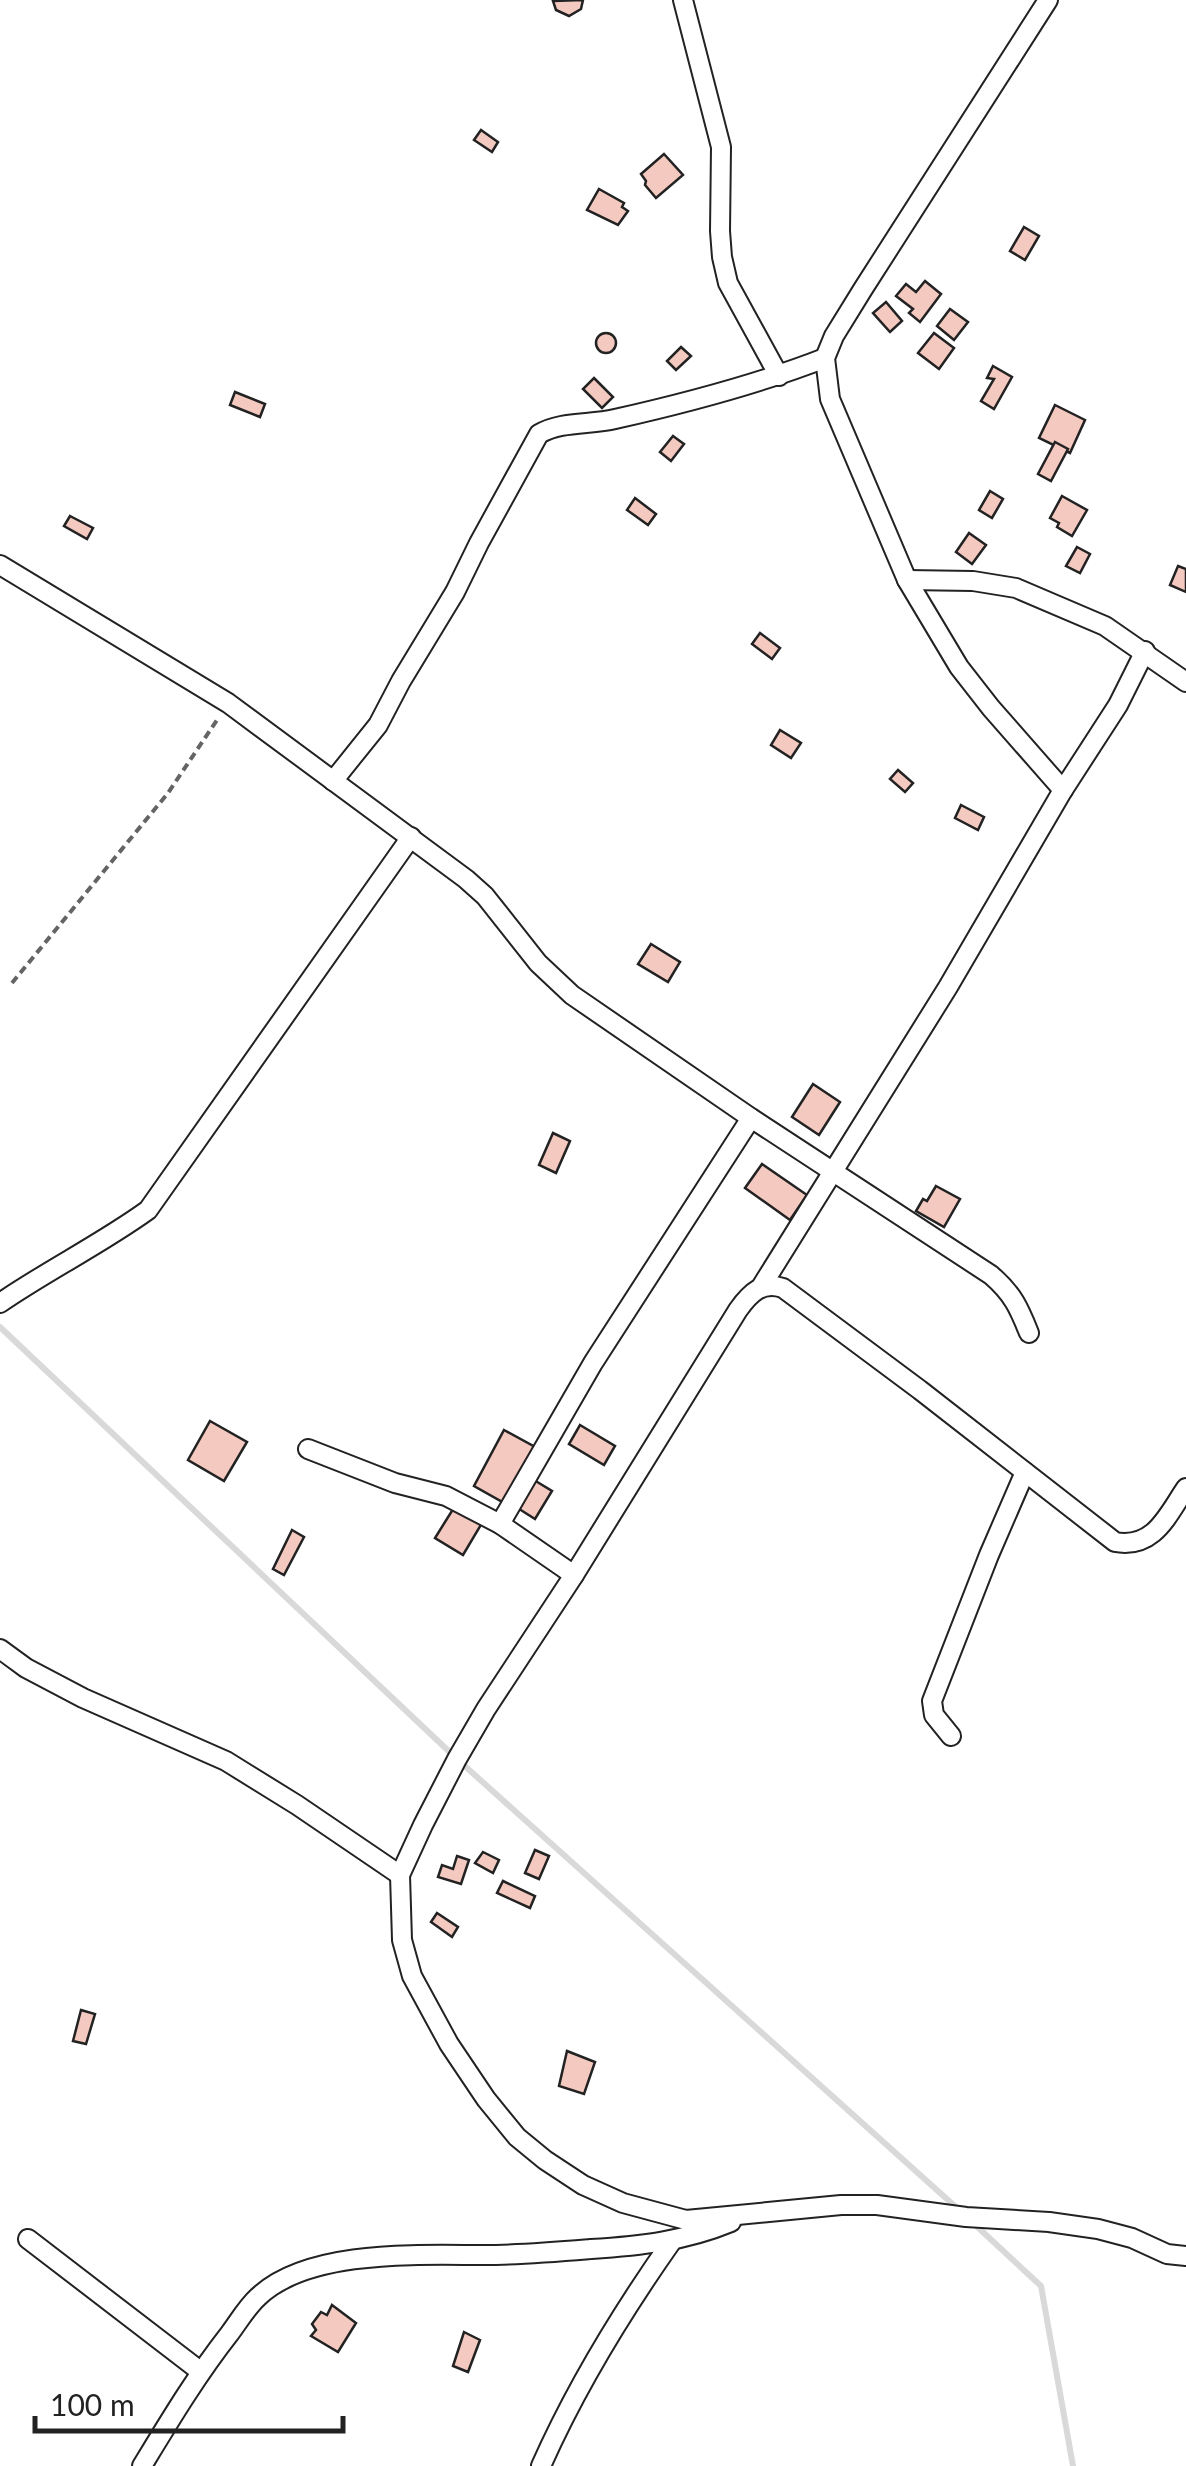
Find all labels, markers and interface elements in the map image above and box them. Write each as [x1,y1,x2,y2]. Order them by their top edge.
scale bar [35,2371,342,2433]
text: 100 m [50,2386,135,2422]

